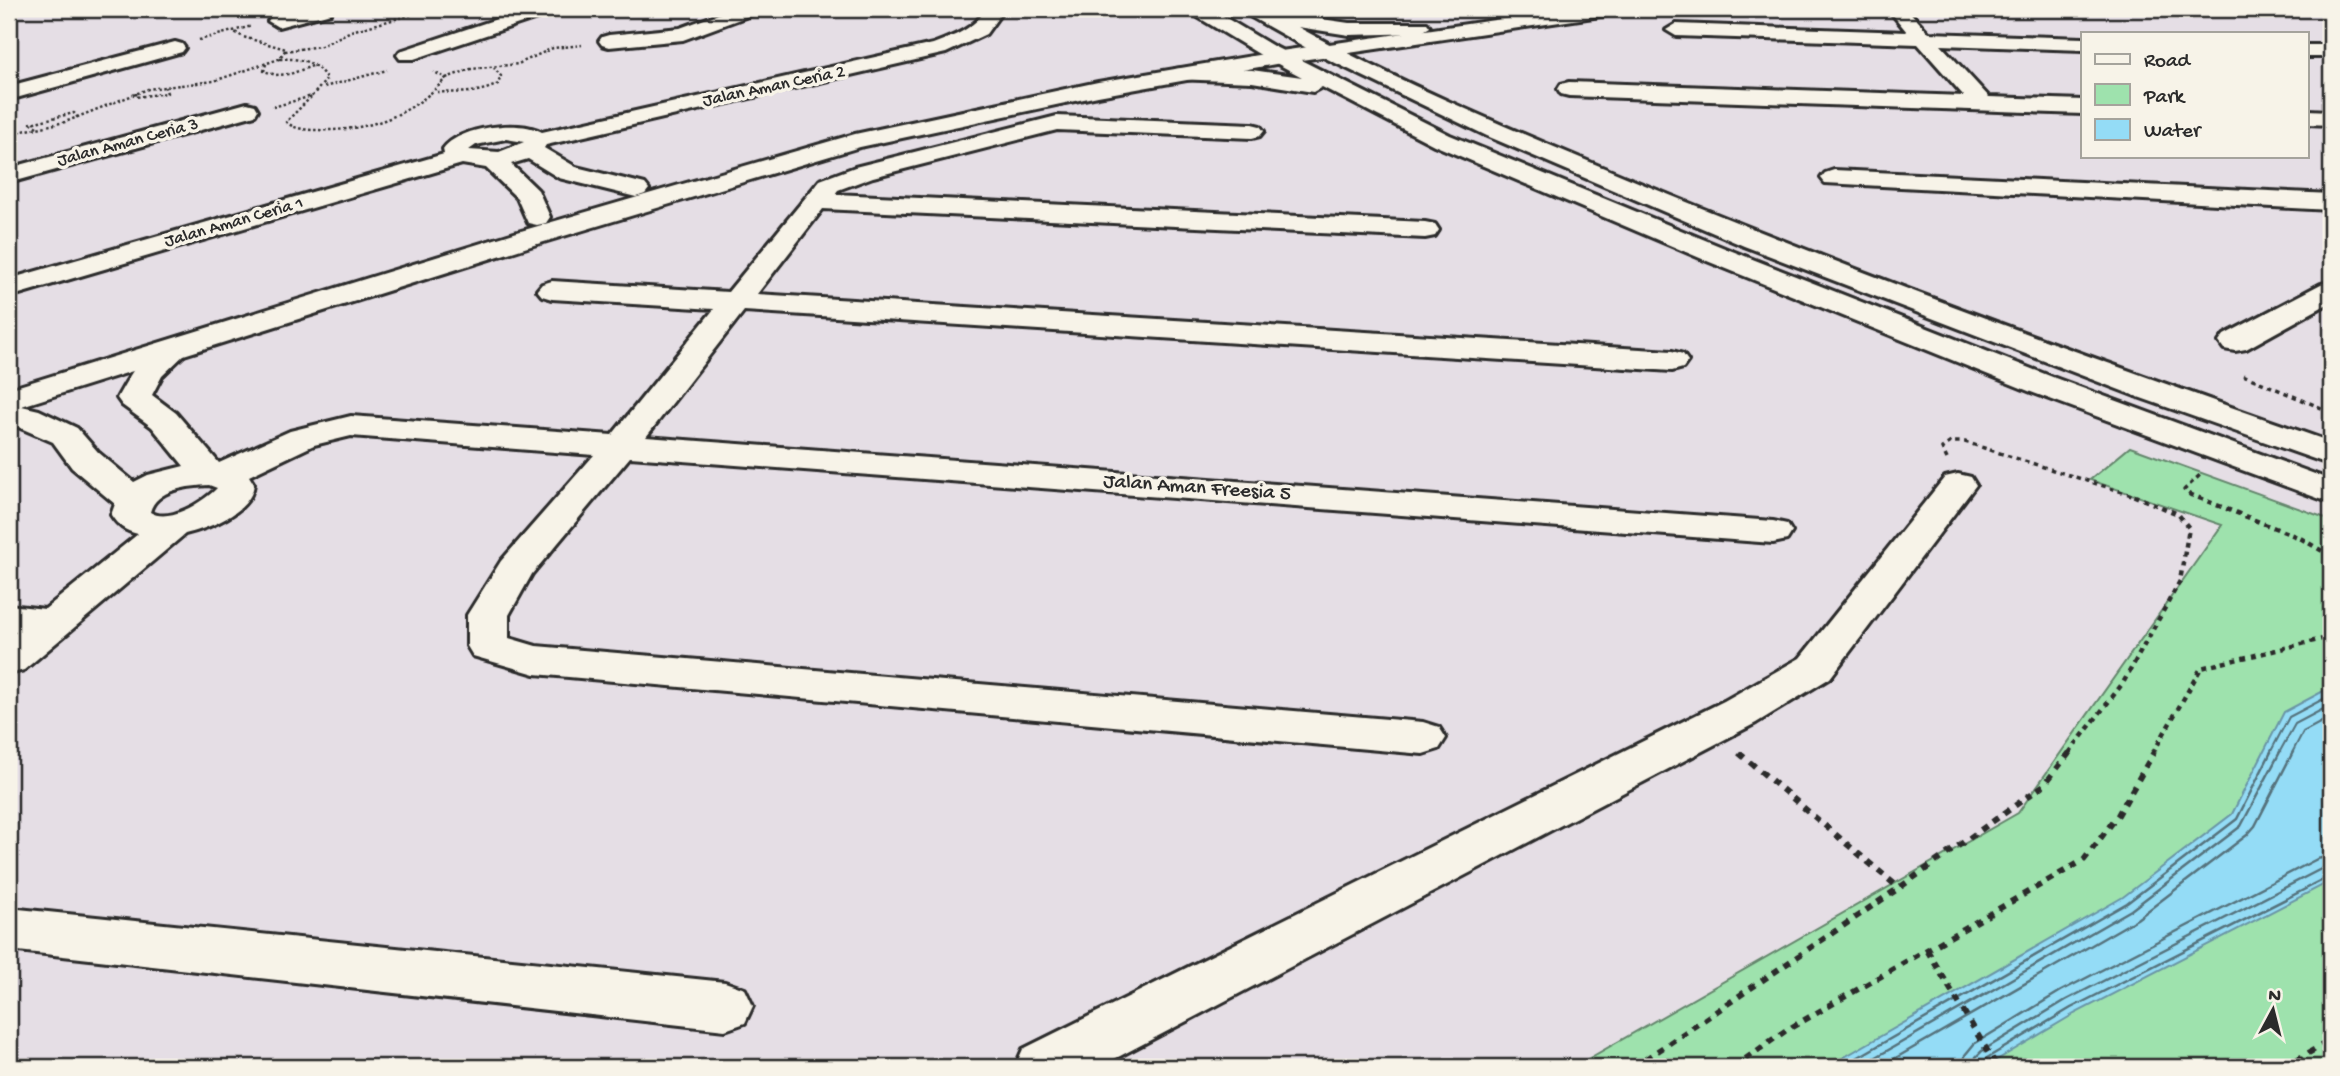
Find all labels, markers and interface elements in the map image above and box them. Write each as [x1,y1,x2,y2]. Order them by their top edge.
legend [2081,32,2308,158]
text: Road [2144,50,2192,75]
street label: Jalan Aman Ceria 2 [701,62,847,112]
text: Park [2143,86,2187,111]
street label: Jalan Aman Ceria 3 [55,114,201,172]
text: Water [2144,120,2202,145]
street label: Jalan Aman Ceria 1 [162,193,306,253]
street label: Jalan Aman Freesia 5 [1102,470,1292,508]
north arrow [2238,974,2308,1044]
text: N [2267,984,2282,1009]

